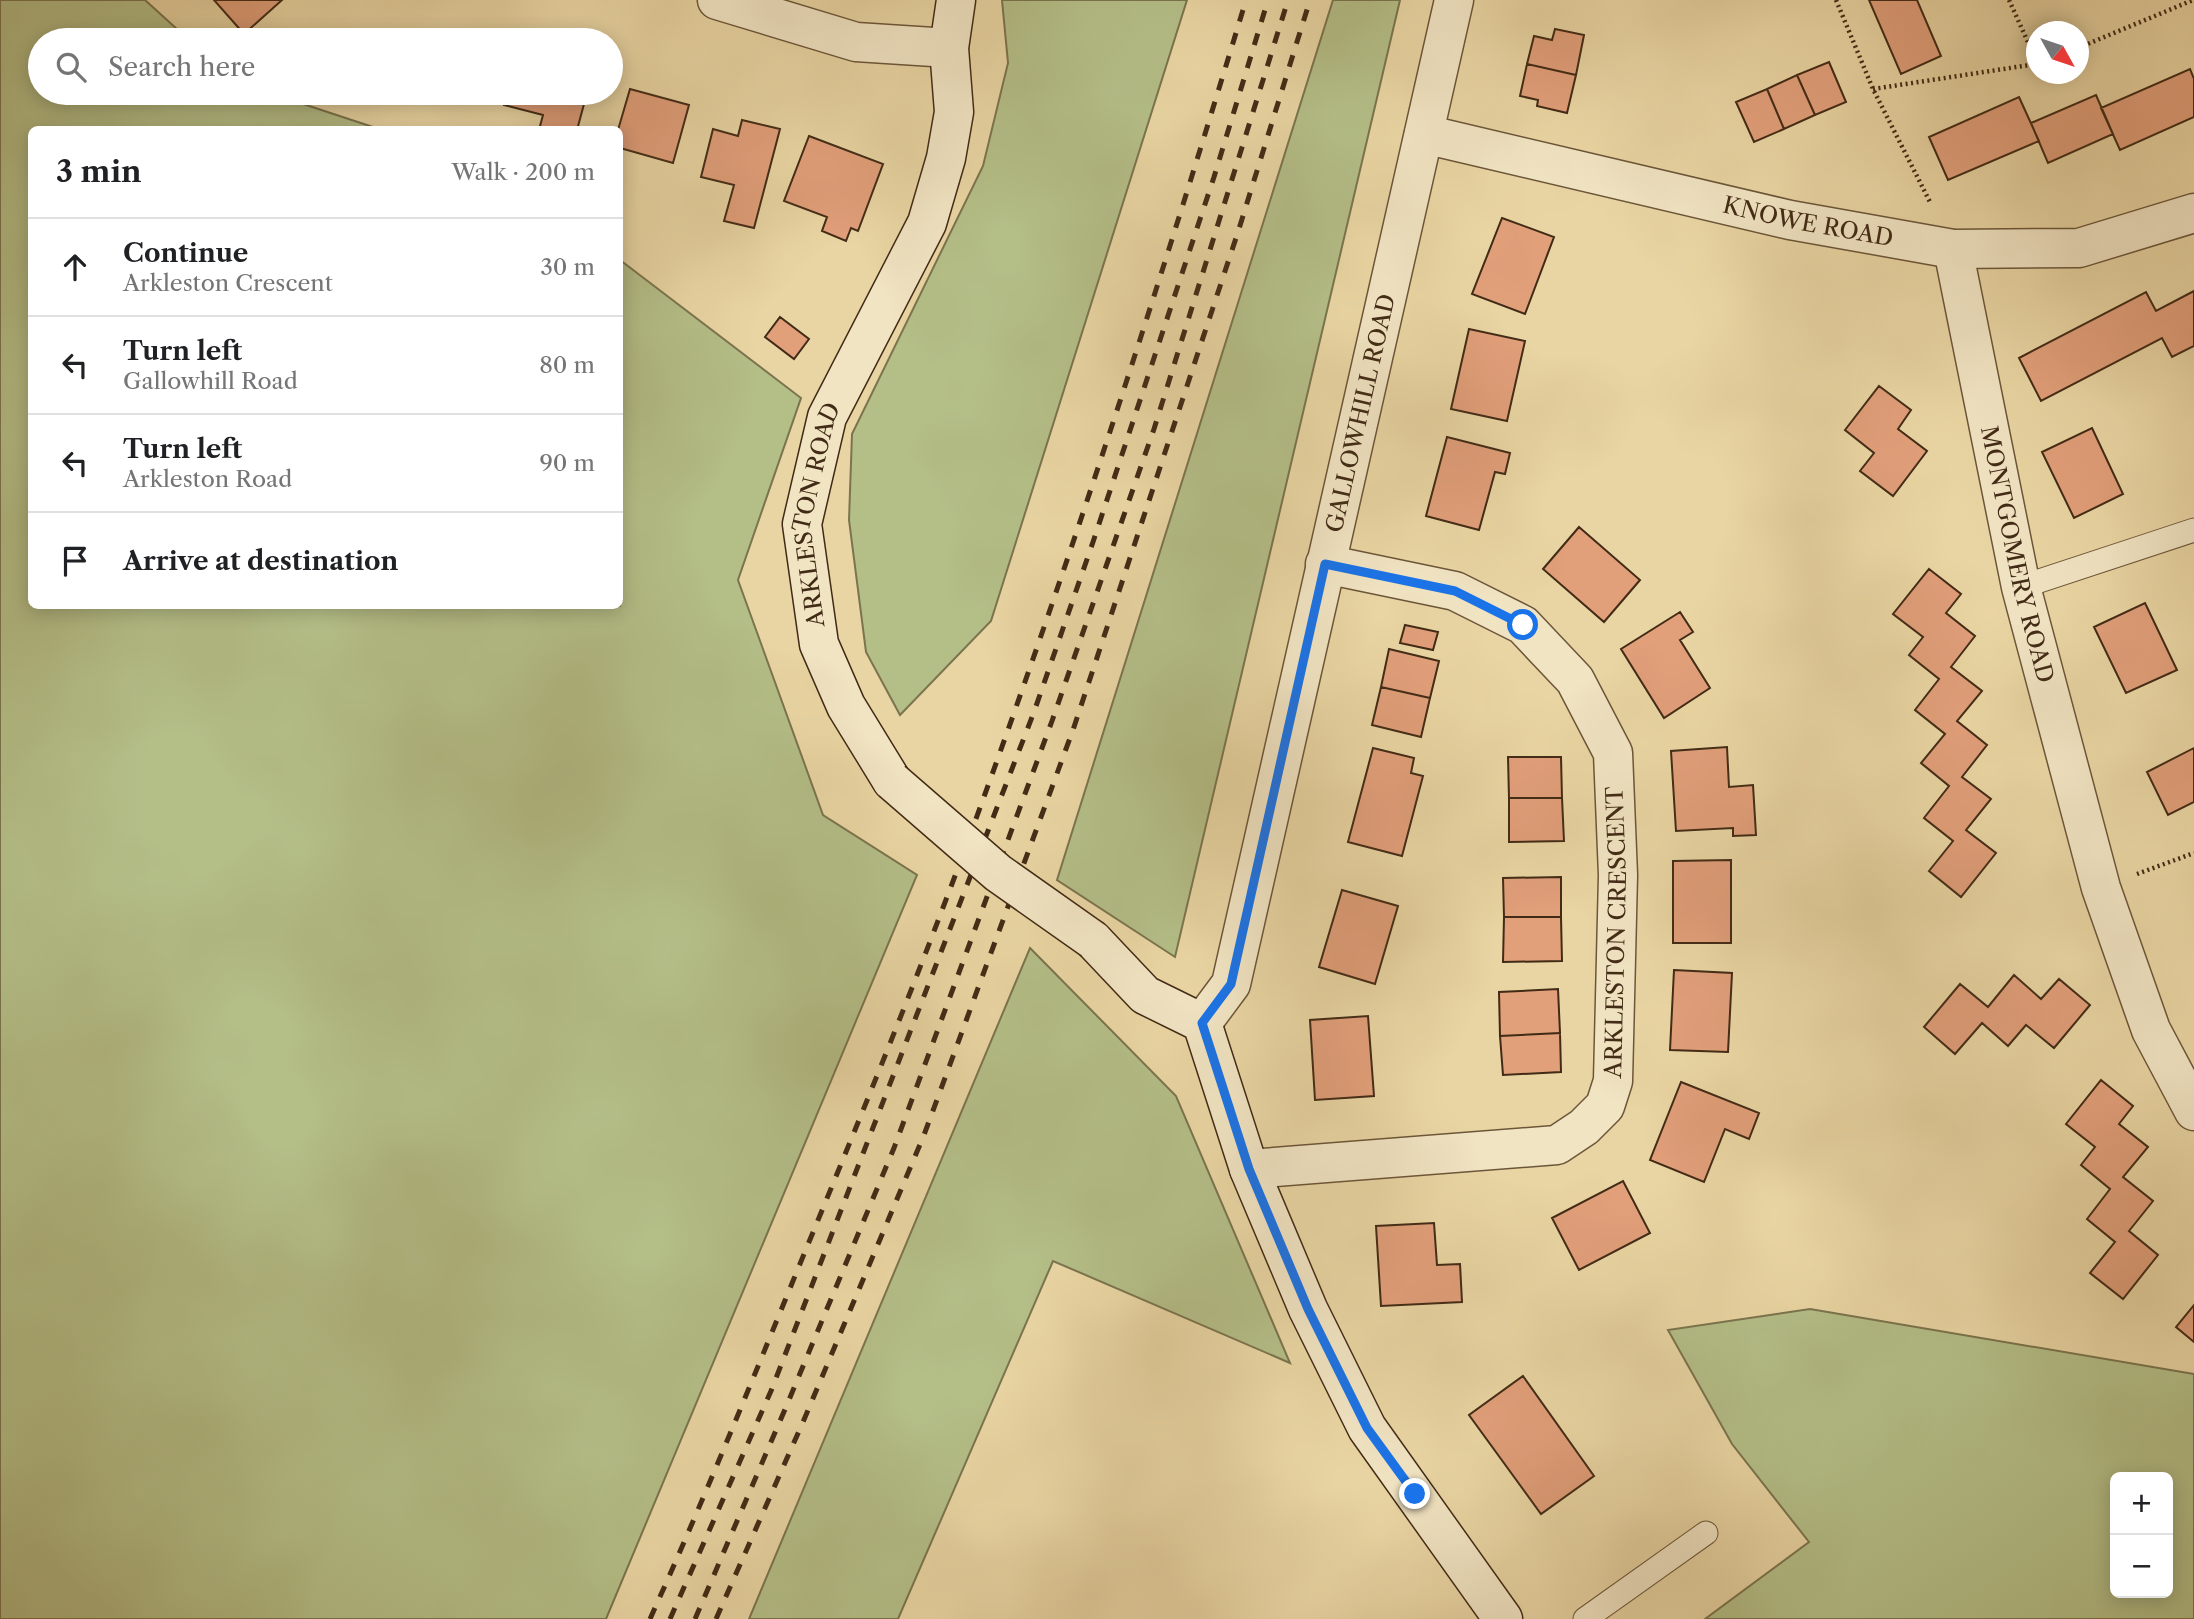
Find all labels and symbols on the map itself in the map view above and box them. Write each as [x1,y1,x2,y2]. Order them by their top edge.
north arrow [2026,21,2089,84]
street label: KNOWE ROAD [1720,191,1895,252]
street label: GALLOWHILL ROAD [1320,291,1401,535]
street label: ARKLESTON ROAD [787,398,846,630]
street label: MONTGOMERY ROAD [1975,423,2060,686]
route start [1507,609,1538,640]
street label: ARKLESTON CRESCENT [1599,785,1632,1080]
route end [1399,1478,1430,1509]

